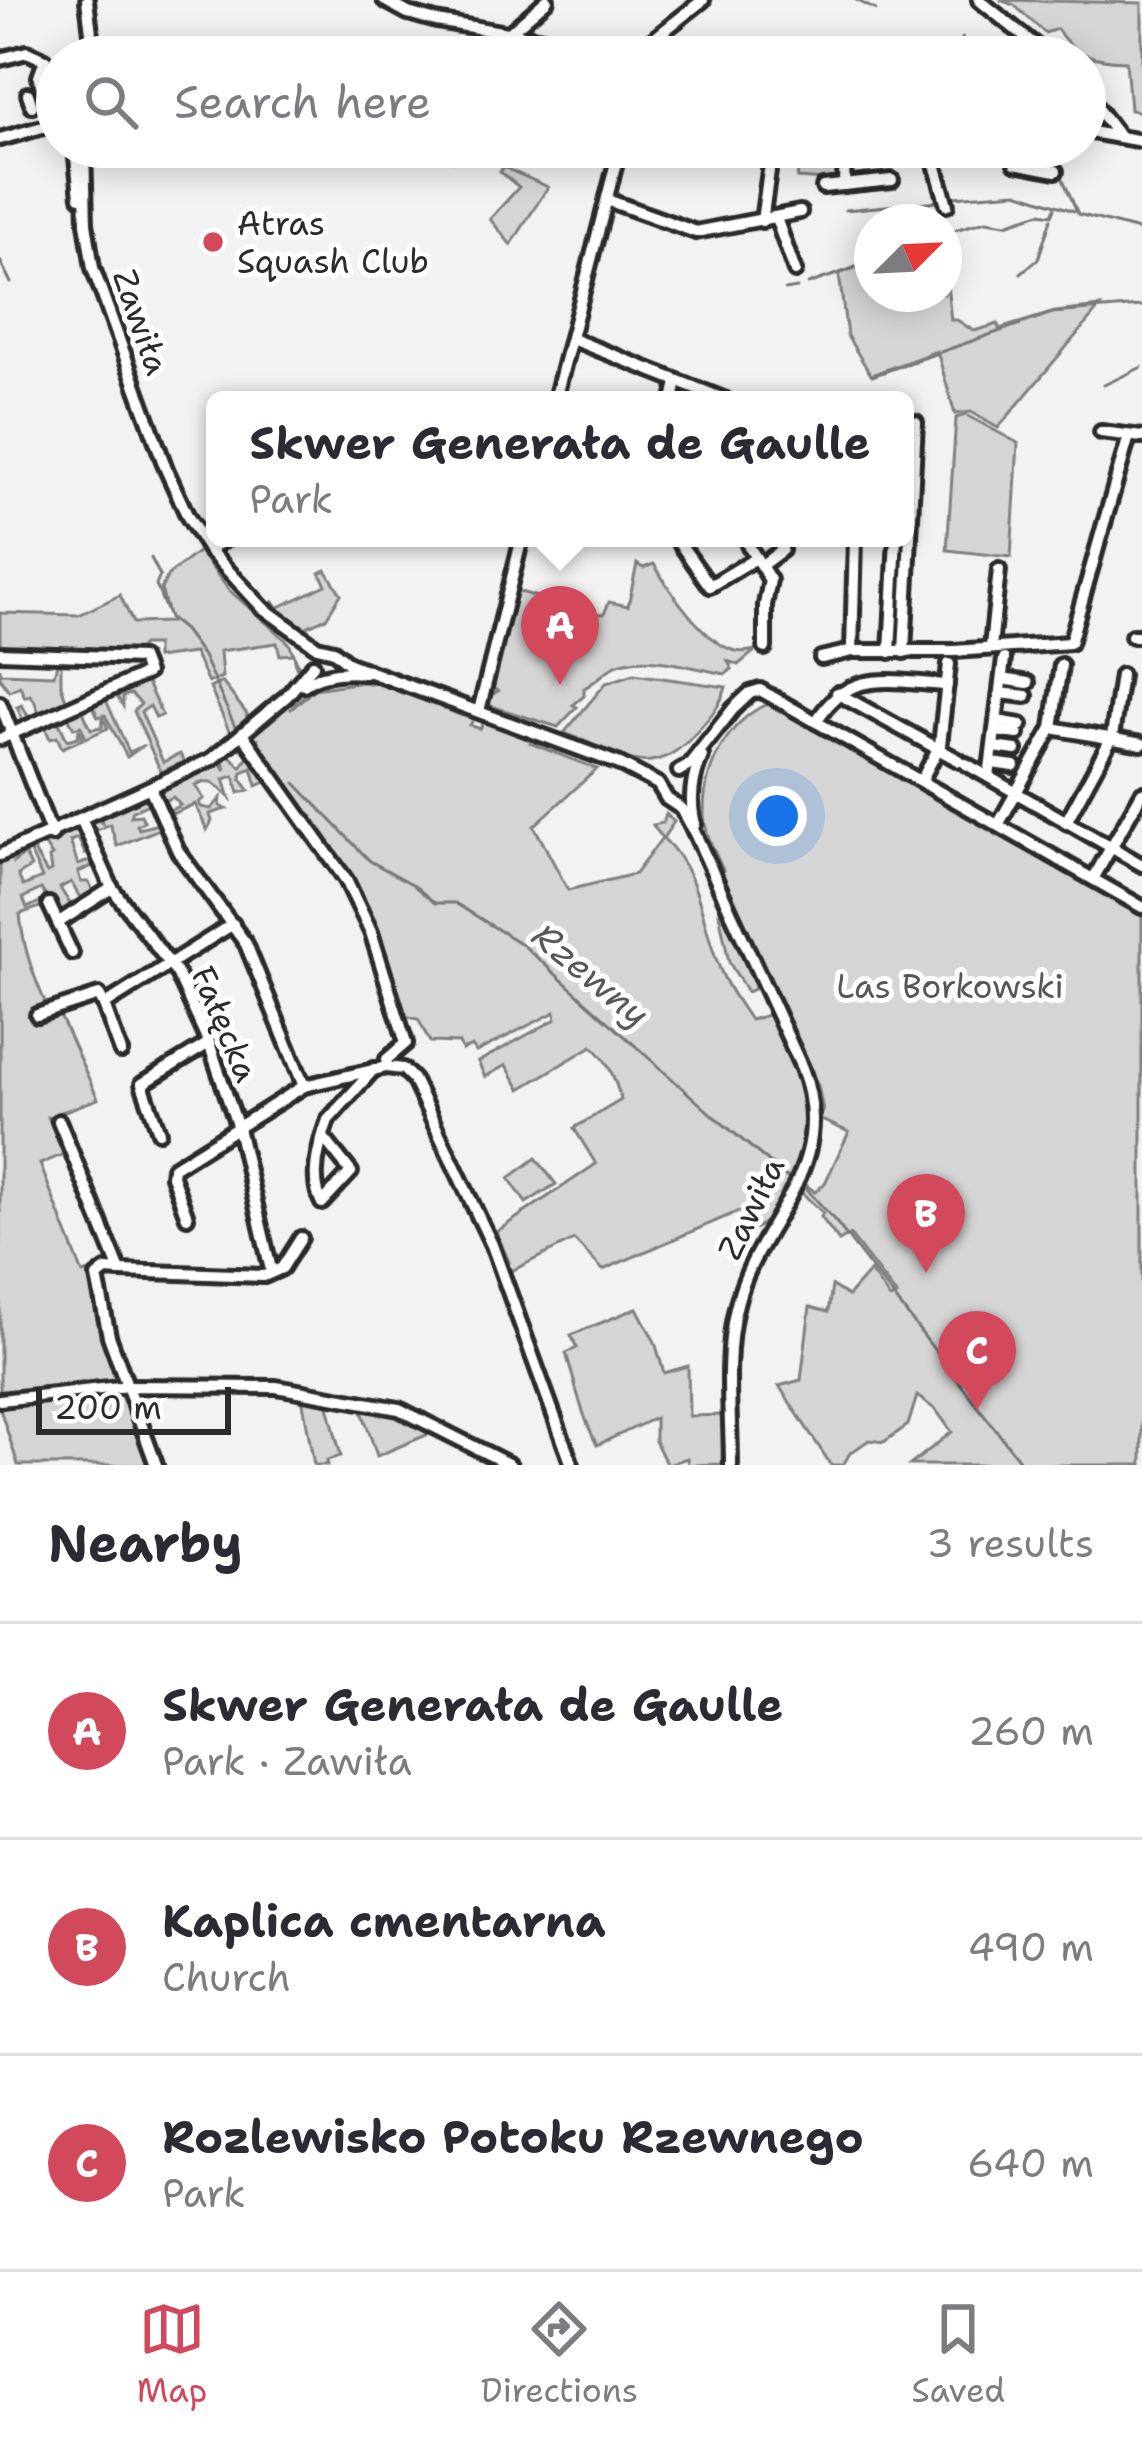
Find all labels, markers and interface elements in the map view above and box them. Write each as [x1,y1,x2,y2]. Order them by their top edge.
search box [36,36,1106,168]
icon: search [78,69,144,135]
text: Search here [174,72,431,132]
place label: Atras Squash Club [237,201,429,284]
north arrow [854,204,962,312]
marker: Atras Squash Club [200,229,226,255]
street label: Zawiła [102,263,180,381]
popup [206,391,914,547]
text: Skwer Generała de Gaulle [249,413,871,473]
text: Park [249,473,333,525]
pin: A [521,586,599,685]
your location [747,786,807,846]
water label: Rzewny [522,911,660,1039]
street label: Fałęcka [181,959,269,1089]
park label: Las Borkowski [836,964,1064,1009]
street label: Zawiła [707,1149,795,1267]
pin: B [887,1174,965,1273]
pin: C [938,1311,1016,1410]
scale bar [36,1381,231,1434]
text: 200 m [54,1385,162,1430]
text: Nearby [48,1509,243,1577]
text: 3 results [927,1517,1094,1569]
text: Skwer Generała de Gaulle [162,1675,783,1735]
text: A [72,1705,102,1757]
text: 260 m [968,1705,1094,1757]
text: Park · Zawiła [162,1735,412,1787]
text: Kaplica cmentarna [162,1891,606,1951]
text: B [75,1921,99,1973]
text: 490 m [967,1921,1094,1973]
text: Church [162,1951,291,2003]
text: Rozlewisko Potoku Rzewnego [162,2107,864,2167]
text: C [75,2137,99,2189]
text: 640 m [967,2137,1094,2189]
text: Park [162,2167,246,2219]
tab: Map [137,2296,207,2413]
tab: Directions [481,2296,638,2413]
tab: Saved [912,2296,1005,2413]

